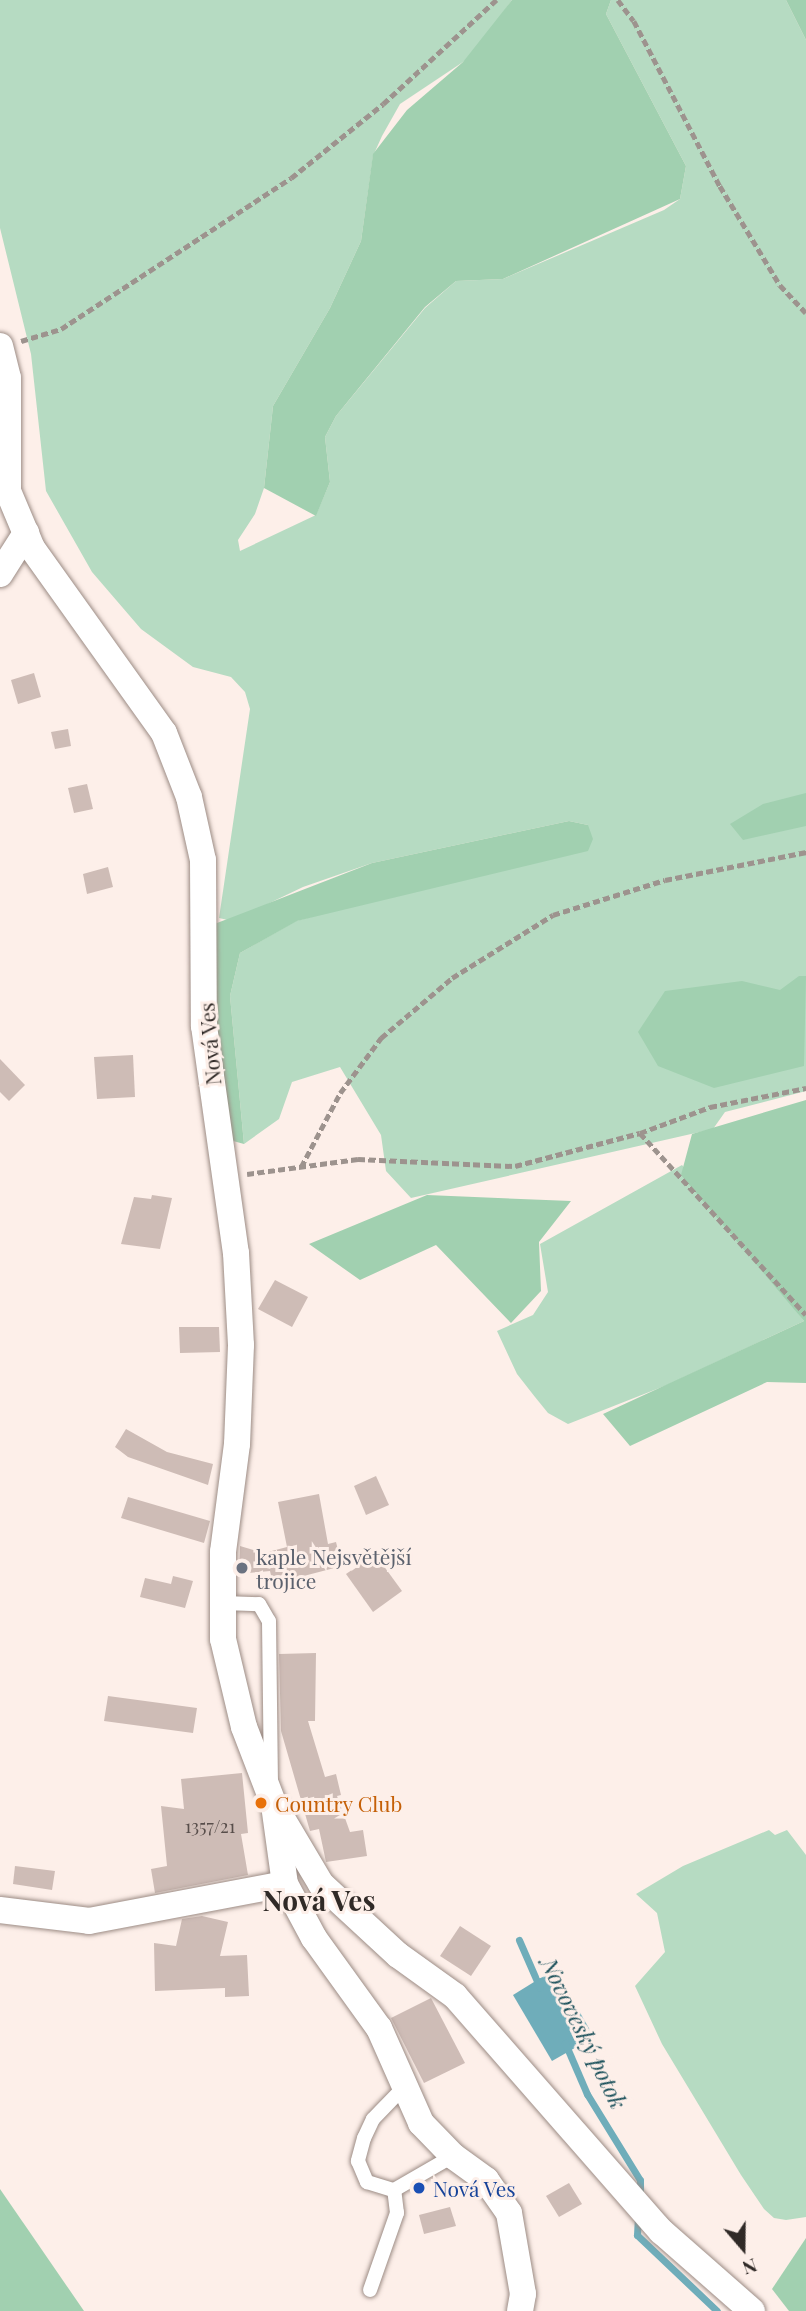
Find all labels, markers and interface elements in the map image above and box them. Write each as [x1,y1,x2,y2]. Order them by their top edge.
street label: Nová Ves [193,1001,225,1087]
place label: kaple Nejsvětější trojice [256,1543,412,1593]
marker: kaple Nejsvětější trojice [234,1560,250,1576]
place label: Country Club [275,1790,403,1816]
marker: Country Club [253,1795,269,1811]
house number: 1357/21 [185,1815,235,1837]
district label: Nová Ves [262,1883,376,1917]
water label: Novoveský potok [535,1953,633,2113]
place label: Nová Ves [433,2175,517,2201]
marker: Nová Ves [411,2180,427,2196]
north arrow [708,2213,778,2283]
text: N [739,2253,761,2282]

